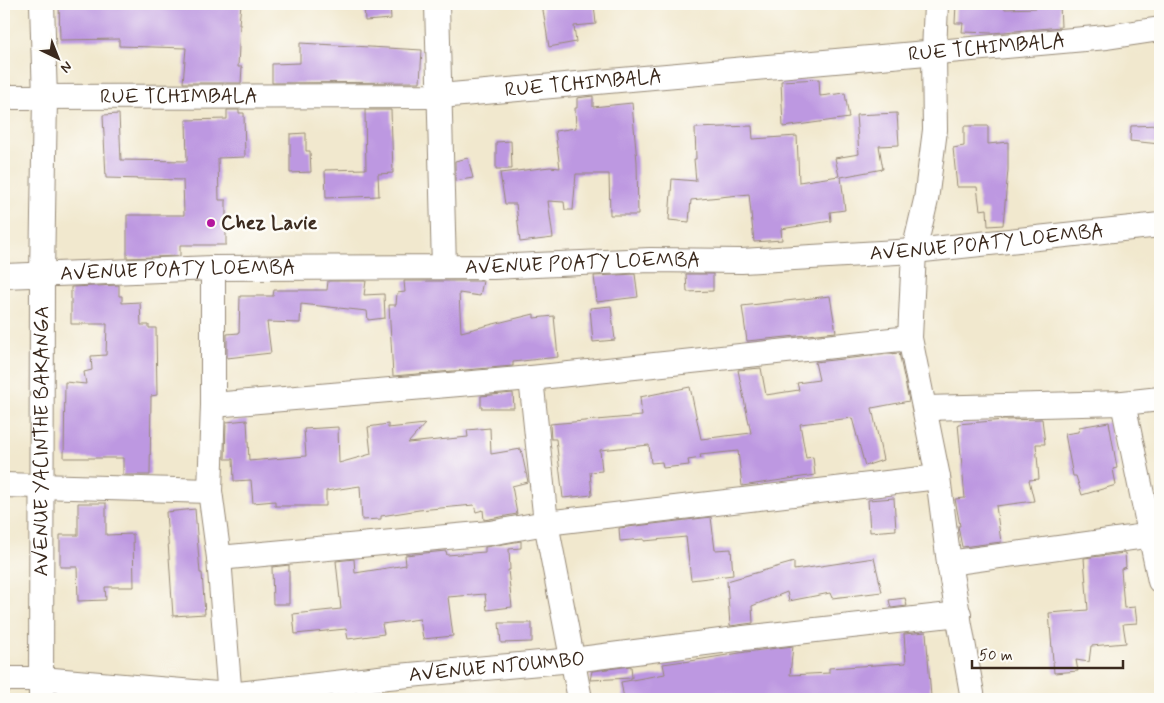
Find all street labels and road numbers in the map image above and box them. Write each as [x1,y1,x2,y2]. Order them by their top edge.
street label: RUE TCHIMBALA [907,27,1067,68]
street label: RUE TCHIMBALA [504,63,663,104]
street label: RUE TCHIMBALA [100,83,258,110]
street label: AVENUE POATY LOEMBA [869,217,1106,267]
street label: AVENUE POATY LOEMBA [465,246,701,281]
street label: AVENUE POATY LOEMBA [60,254,296,287]
street label: AVENUE YACINTHE BAKANGA [28,306,55,577]
street label: AVENUE NTOUMBO [407,645,587,689]

